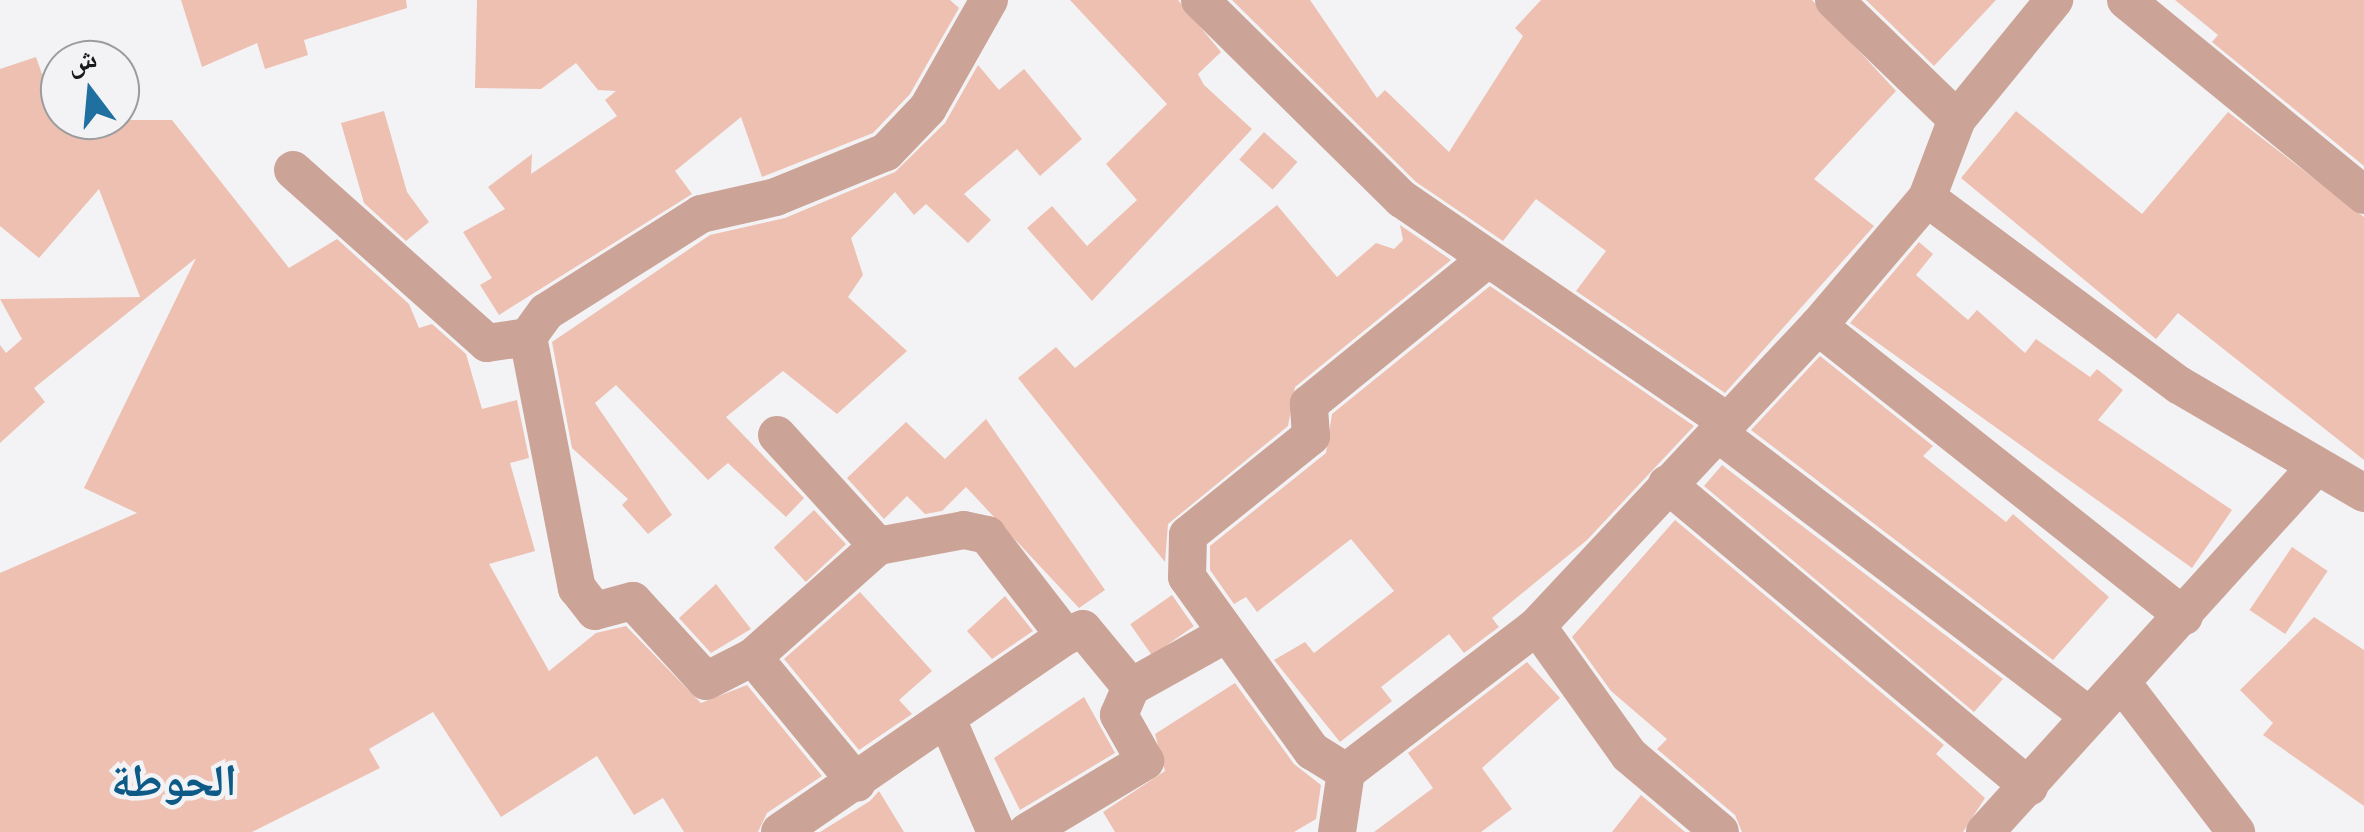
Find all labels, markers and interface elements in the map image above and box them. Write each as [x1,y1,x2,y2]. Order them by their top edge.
north arrow [40,40,140,140]
text: ش [63,42,102,84]
district label: الحوطة [111,758,237,812]

